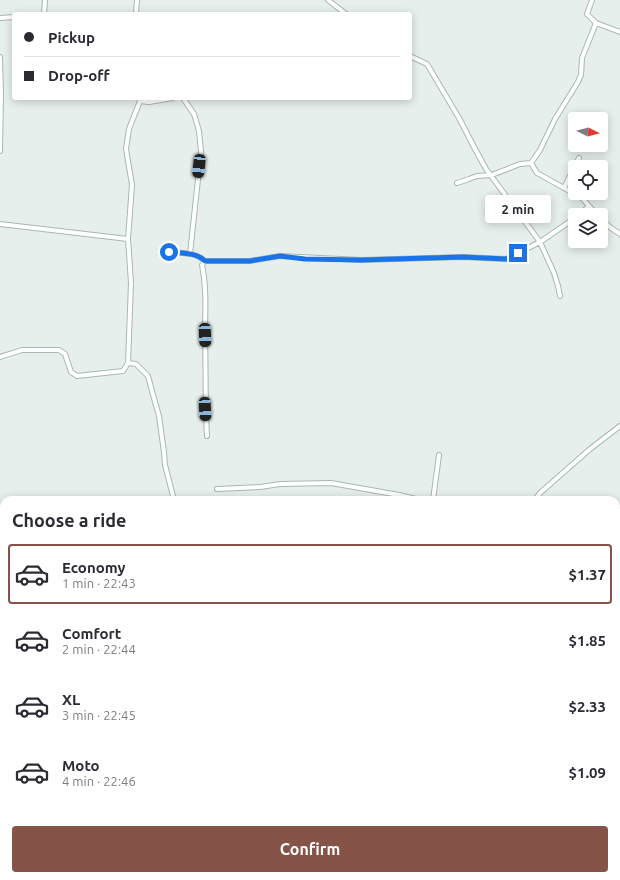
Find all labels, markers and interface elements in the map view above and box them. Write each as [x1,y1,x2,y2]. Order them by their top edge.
text: Pickup [48,29,95,46]
text: Drop-off [48,67,110,84]
north arrow [568,112,608,152]
map controls [568,112,608,248]
car [192,153,206,179]
button: locate [568,160,608,200]
callout: 2 min [485,195,551,223]
text: 2 min [502,202,534,216]
button: layers [568,208,608,248]
route start [160,243,178,261]
route end [509,244,527,262]
car [199,323,211,347]
car [198,397,212,421]
text: Choose a ride [12,510,126,530]
icon: car [14,556,50,592]
text: Economy [62,559,126,576]
text: $1.37 [568,566,606,583]
text: 1 min · 22:43 [62,576,136,590]
icon: car [14,622,50,658]
text: Comfort [62,625,121,642]
text: $1.85 [568,632,606,649]
text: 2 min · 22:44 [62,642,136,656]
icon: car [14,688,50,724]
text: XL [62,691,80,708]
text: $2.33 [568,698,606,715]
text: 3 min · 22:45 [62,708,136,722]
icon: car [14,754,50,790]
text: Moto [62,757,100,774]
text: $1.09 [568,764,606,781]
text: 4 min · 22:46 [62,774,136,788]
button: Confirm [12,826,608,872]

